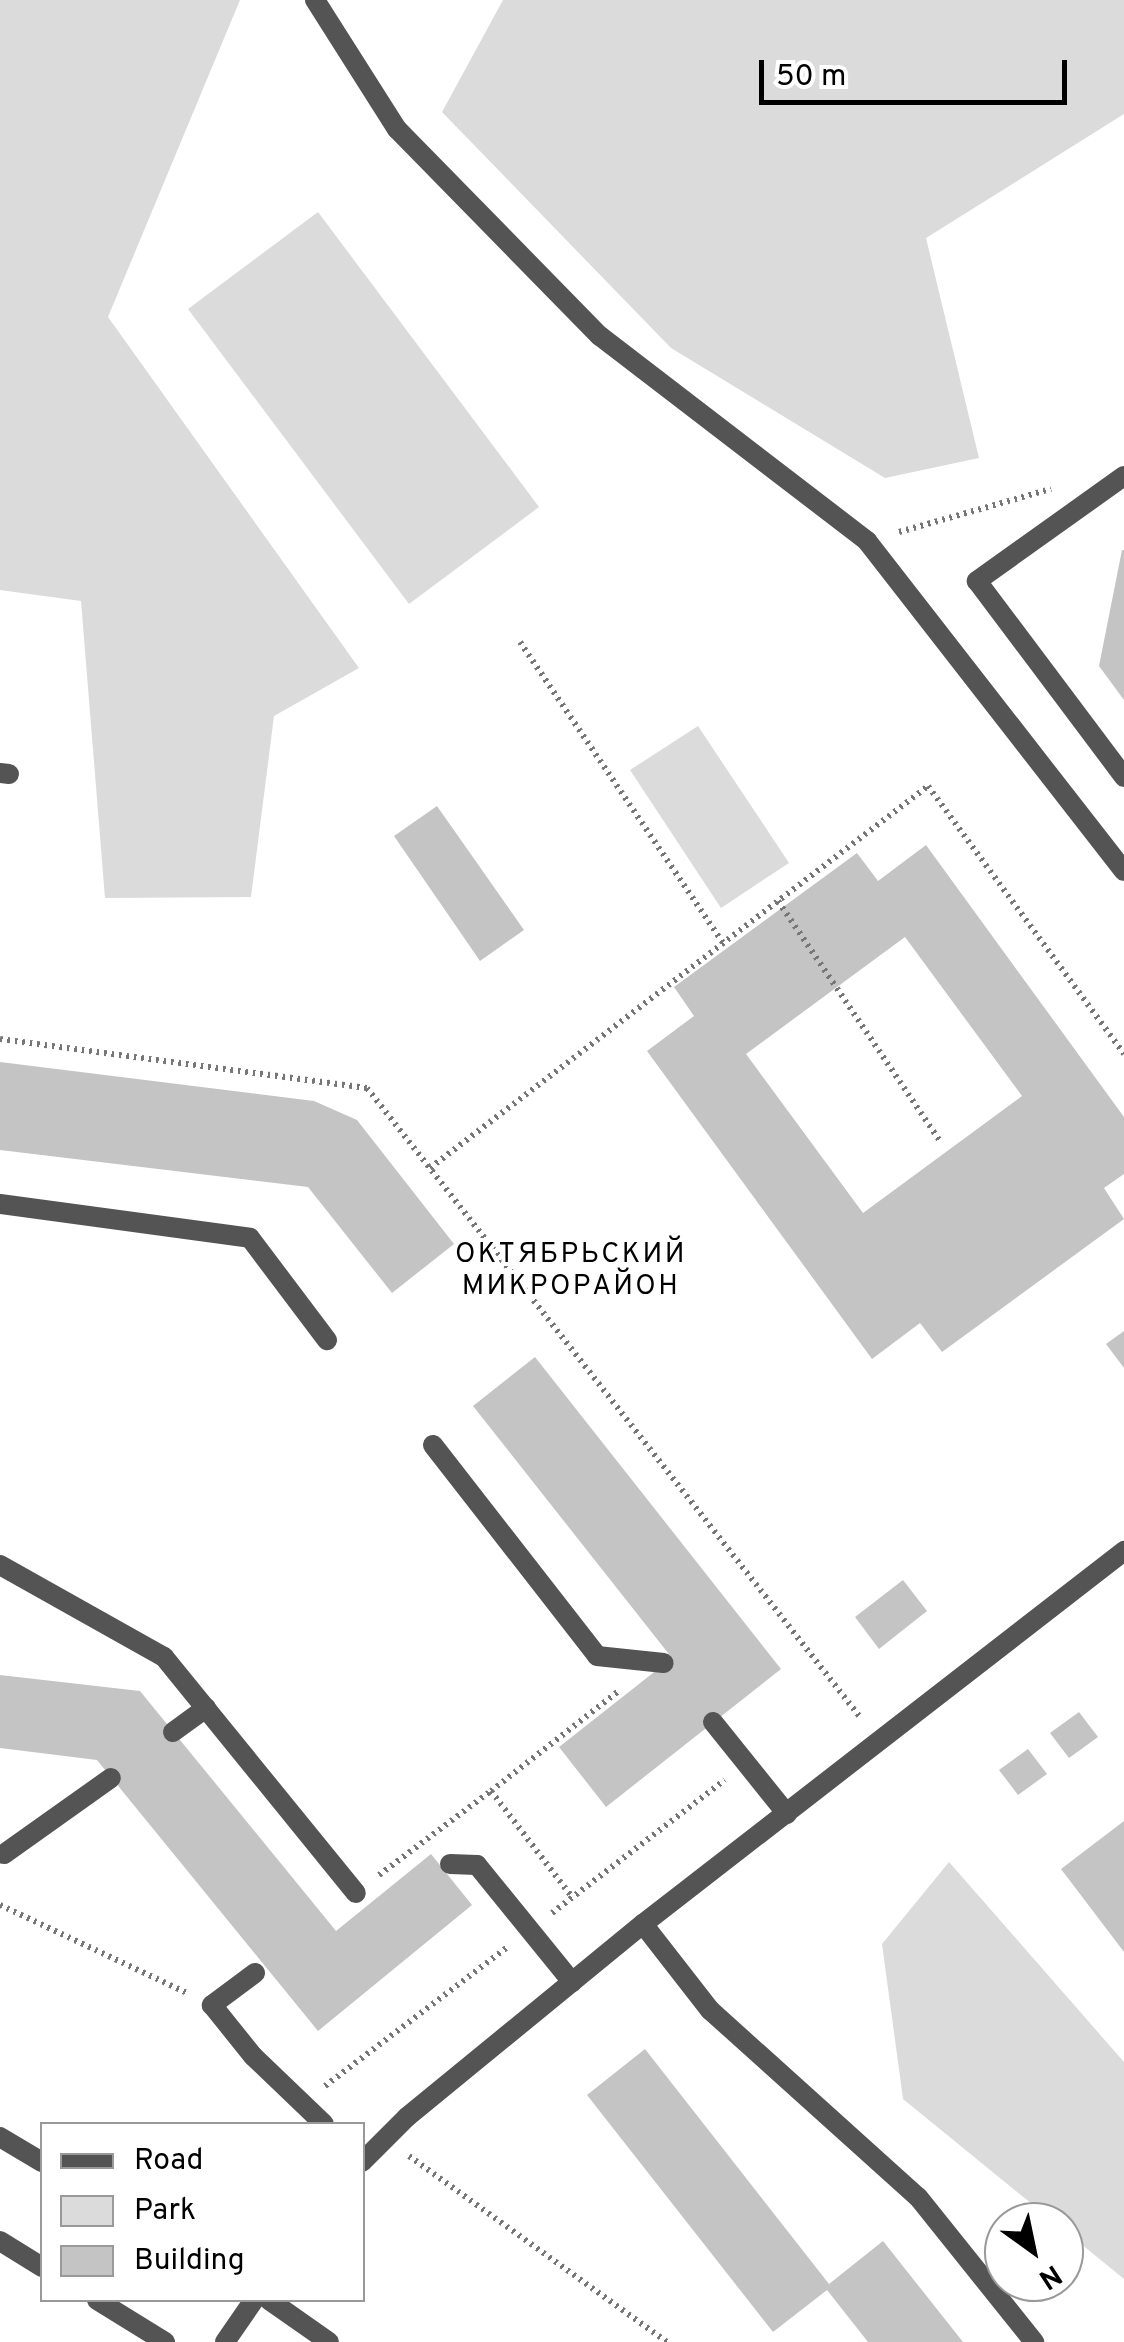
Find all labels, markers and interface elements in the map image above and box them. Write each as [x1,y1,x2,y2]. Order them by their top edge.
scale bar [764,40,1072,102]
text: 50 m [776,59,846,96]
district label: ОКТЯБРЬСКИЙ МИКРОРАЙОН [455,1238,687,1304]
legend [40,2122,365,2302]
text: Road [134,2143,203,2180]
text: Park [134,2193,196,2230]
north arrow [984,2202,1084,2302]
text: Building [134,2243,245,2280]
text: N [1031,2255,1067,2296]

